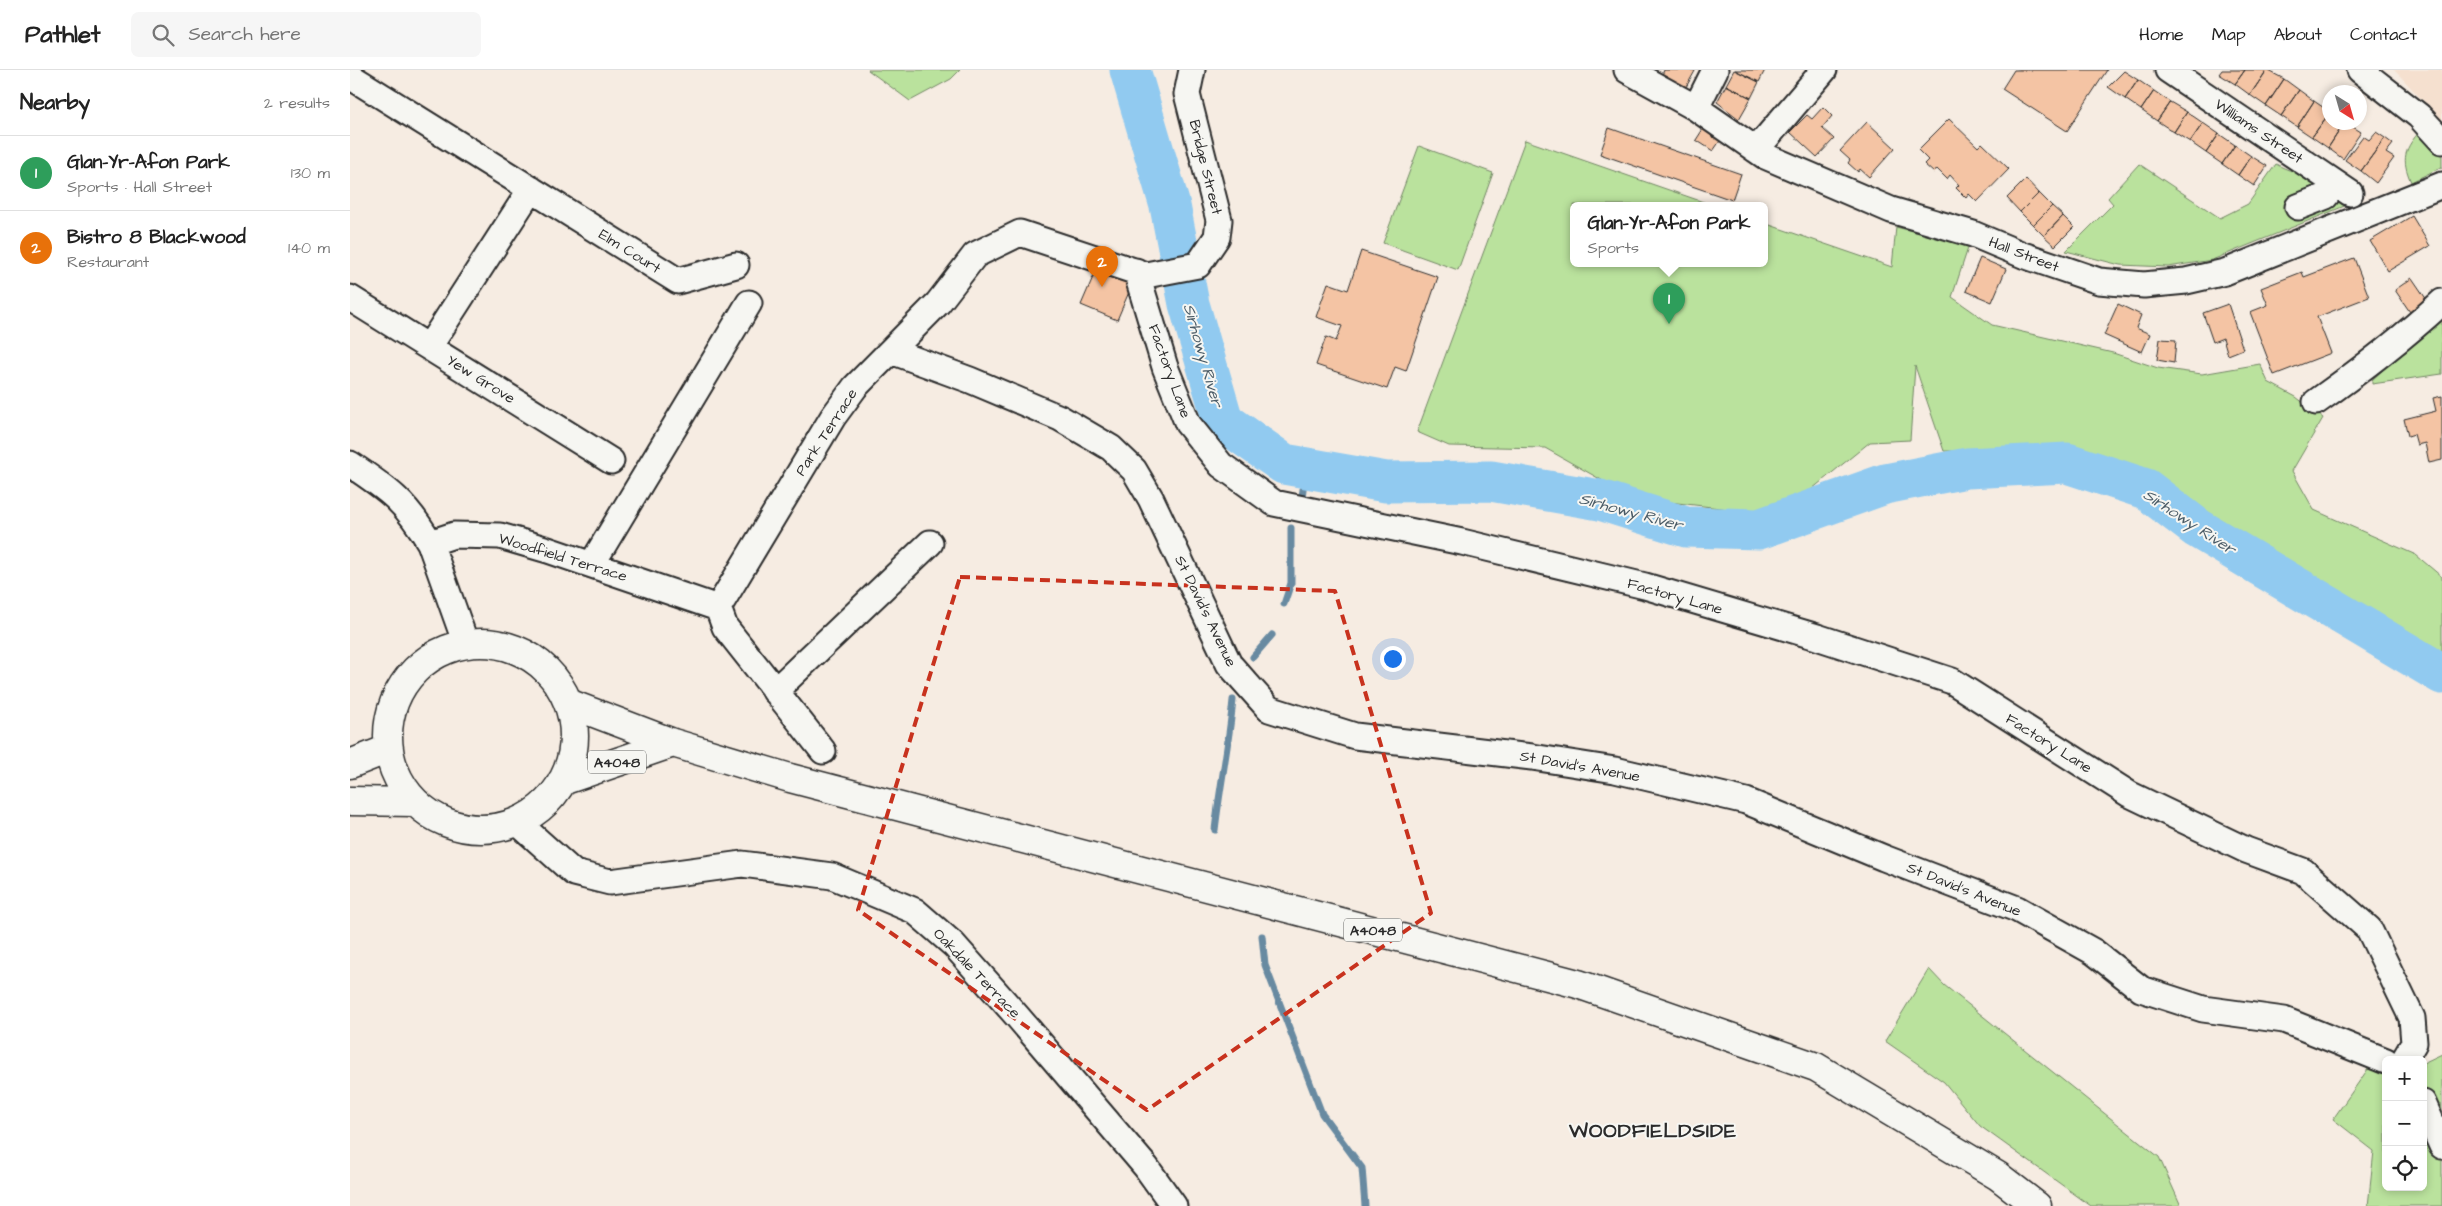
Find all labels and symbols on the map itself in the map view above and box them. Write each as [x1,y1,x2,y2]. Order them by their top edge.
north arrow [2322,85,2367,130]
street label: Williams Street [2210,94,2307,169]
street label: Bridge Street [1183,118,1227,217]
street label: Elm Court [595,224,665,279]
street label: Hall Street [1986,231,2062,277]
pin: 2 [1086,246,1118,287]
pin: 1 [1653,283,1685,324]
water label: Sirhowy River [1177,301,1229,412]
street label: Factory Lane [1142,321,1196,421]
street label: Yew Grove [442,350,519,409]
street label: Park Terrace [790,385,862,480]
water label: Sirhowy River [2138,484,2242,562]
water label: Sirhowy River [1576,488,1687,538]
street label: Woodfield Terrace [496,528,630,587]
street label: St David's Avenue [1169,552,1242,670]
street label: Factory Lane [1625,573,1725,621]
your location [1380,646,1406,672]
street label: Factory Lane [2001,709,2096,779]
street label: St David's Avenue [1518,746,1642,787]
road number: A4048 [588,750,646,774]
street label: St David's Avenue [1904,857,2024,922]
road number: A4048 [1344,918,1402,942]
street label: Oakdale Terrace [928,924,1025,1023]
district label: WOODFIELDSIDE [1568,1117,1737,1145]

